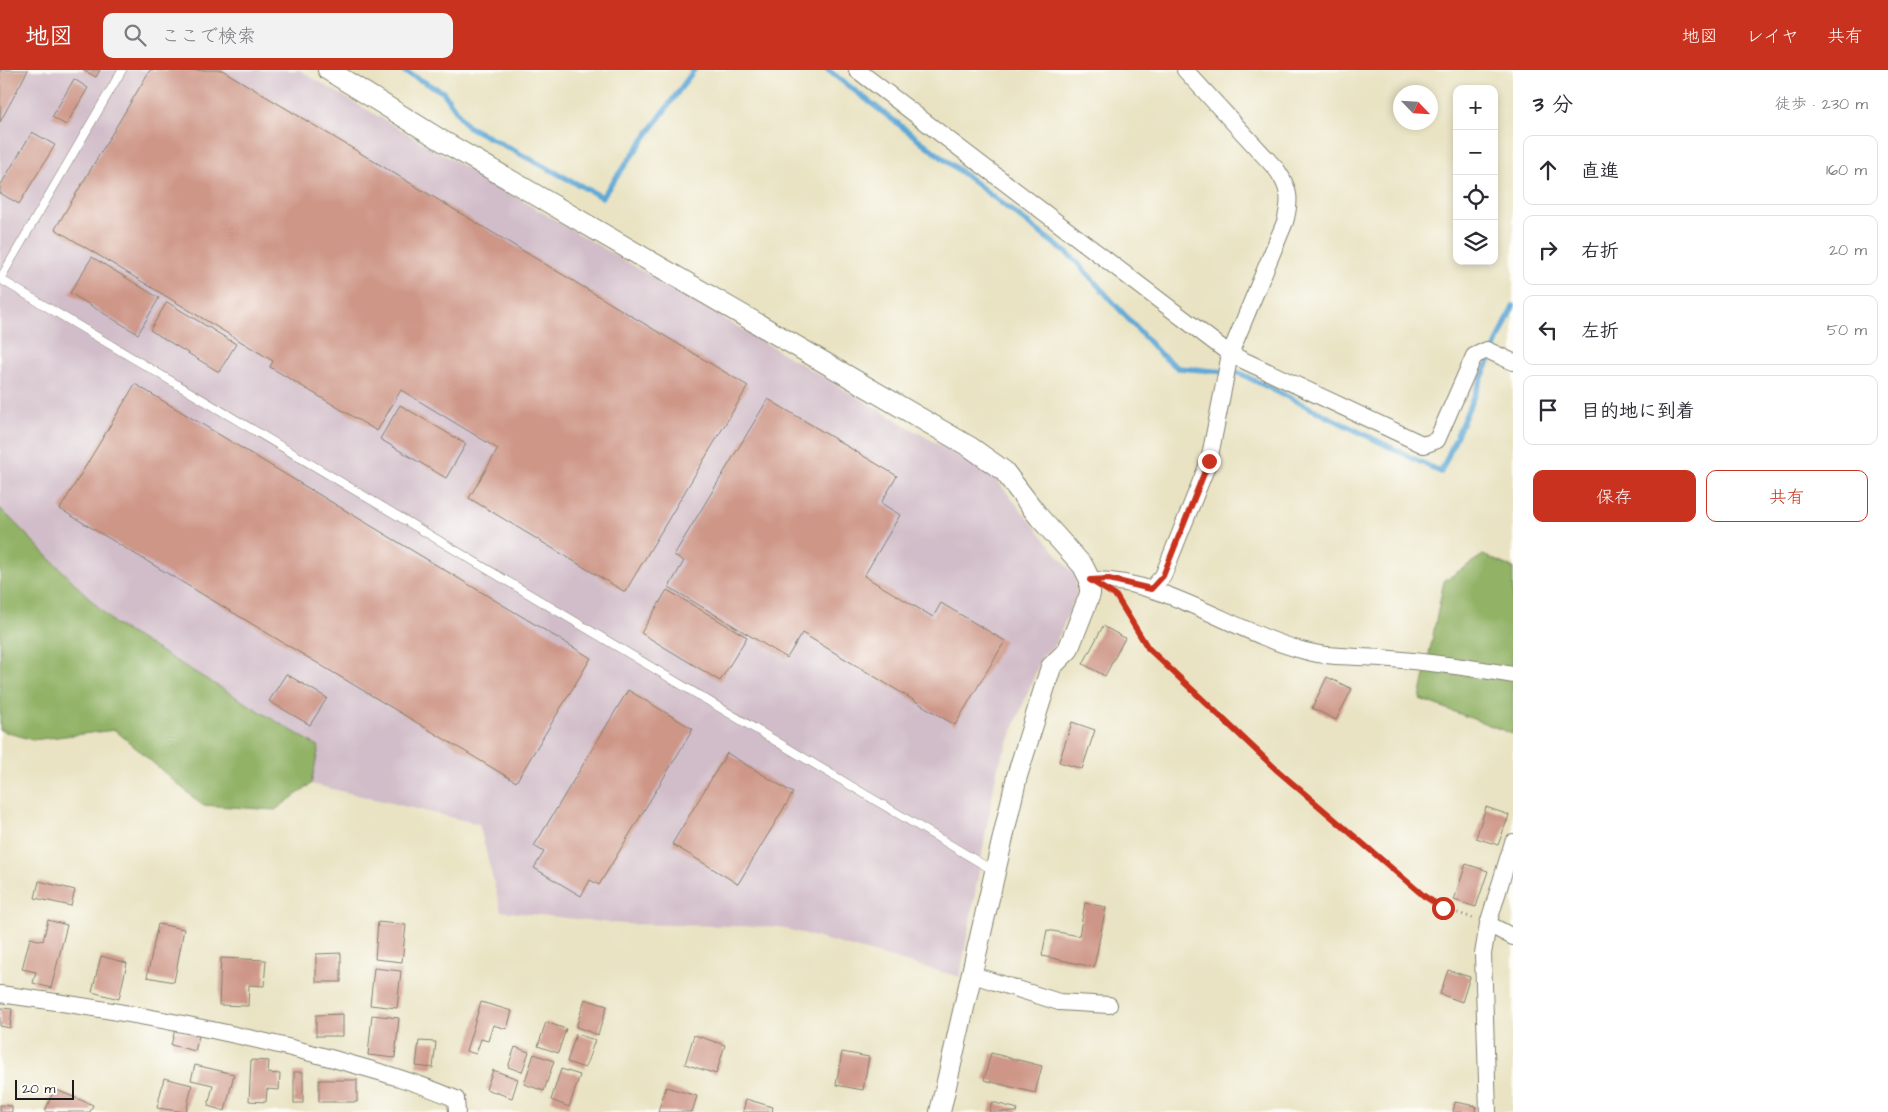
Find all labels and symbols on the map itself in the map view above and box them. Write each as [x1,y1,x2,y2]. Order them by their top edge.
north arrow [1393,85,1438,130]
route end [1198,450,1221,473]
route start [1432,897,1455,920]
scale bar [15,1077,74,1100]

